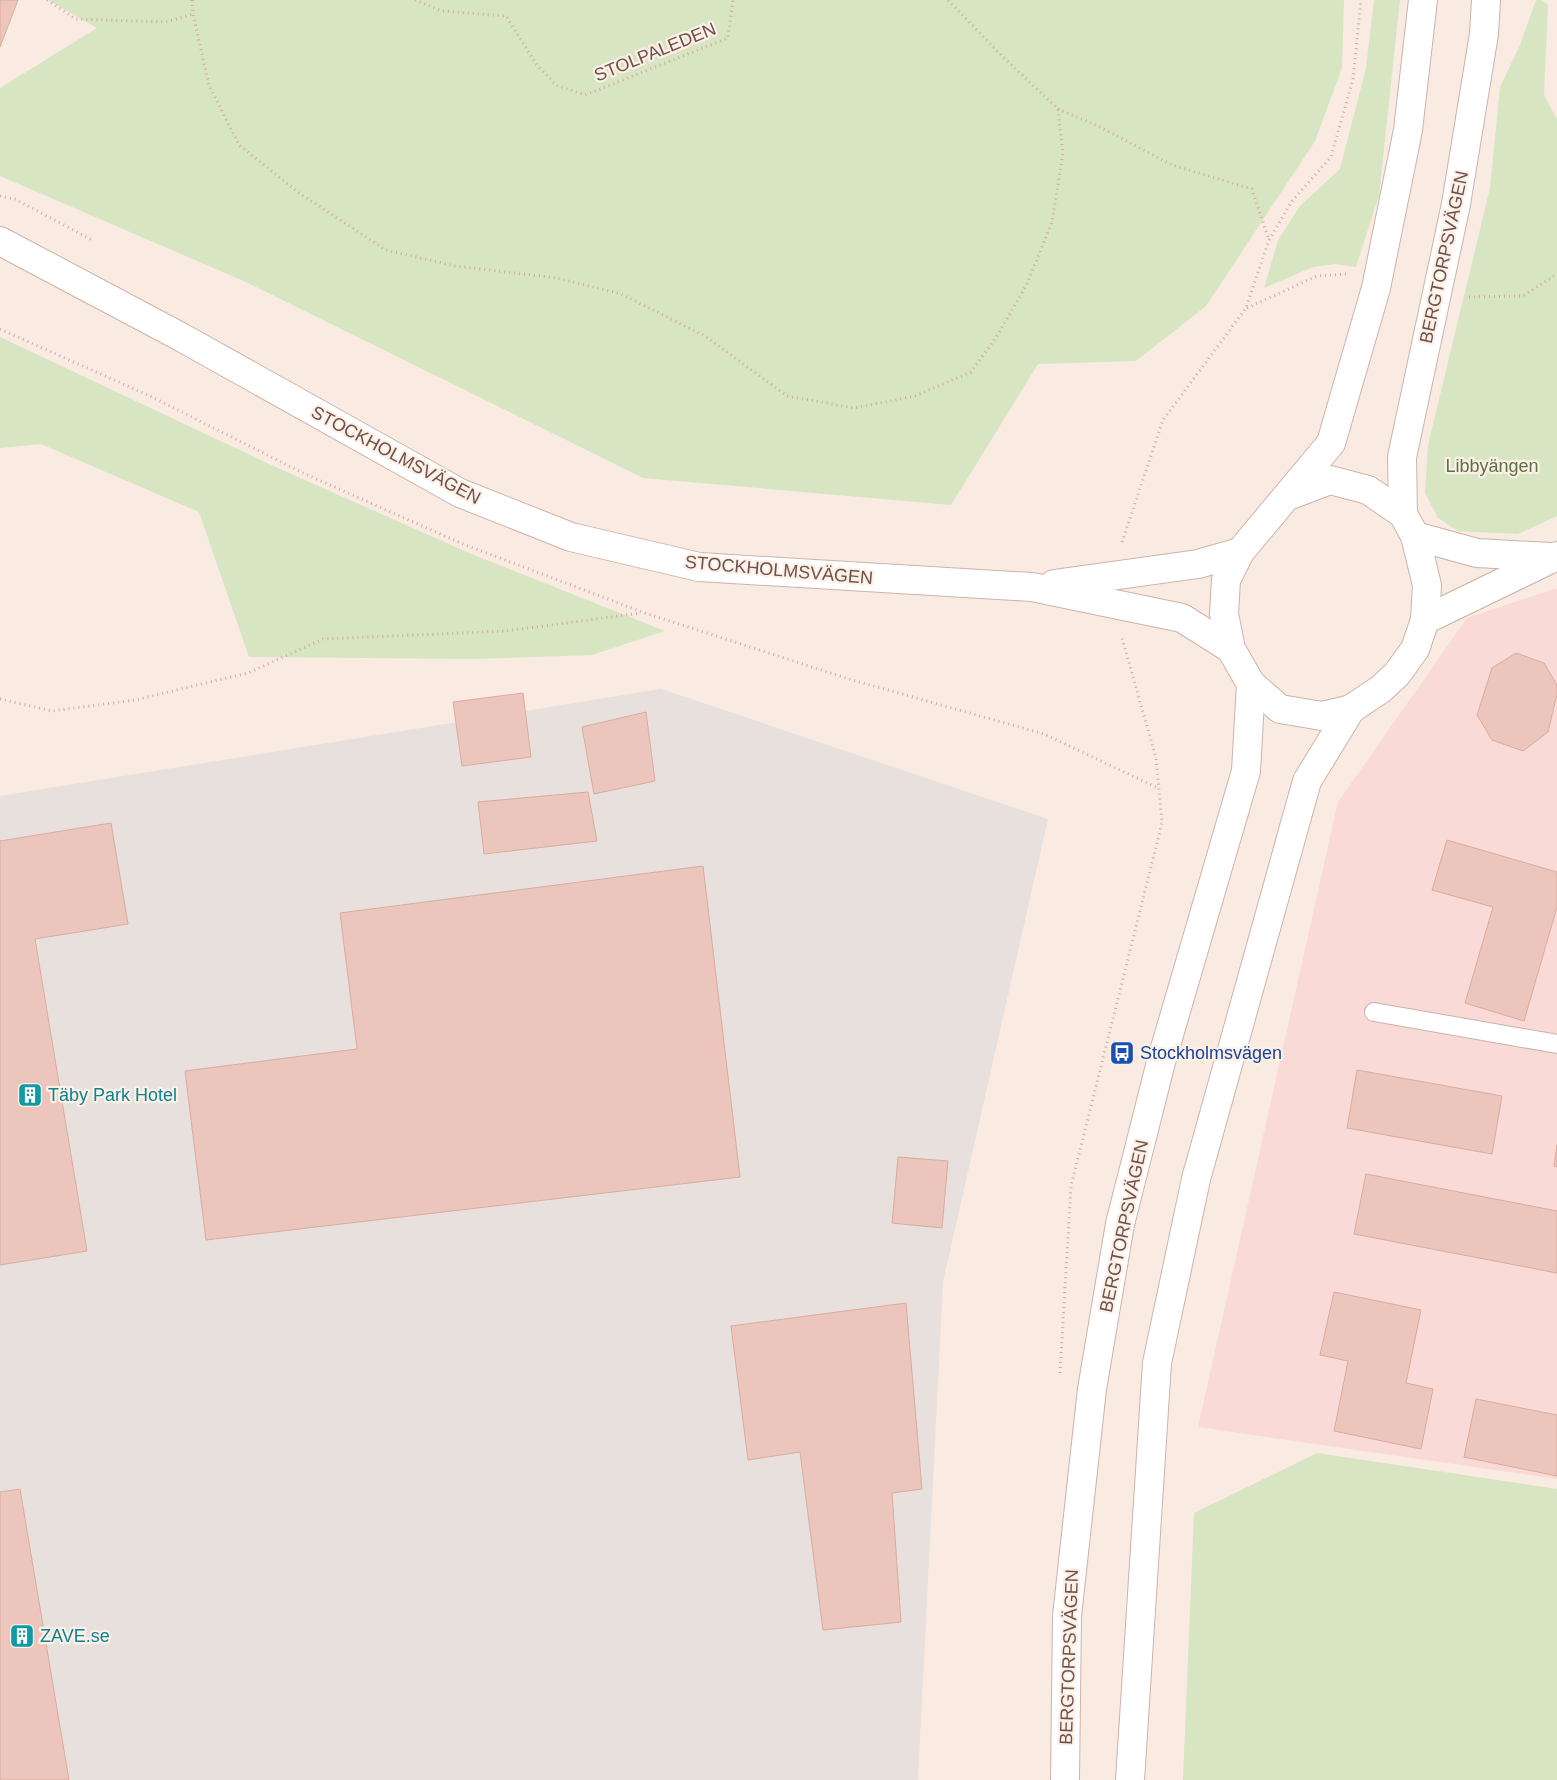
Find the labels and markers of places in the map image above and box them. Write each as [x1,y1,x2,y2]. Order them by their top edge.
bus stop icon: Stockholmsvägen [1109,1040,1135,1066]
place label: Stockholmsvägen [1140,1043,1282,1063]
building icon: Täby Park Hotel [17,1082,43,1108]
place label: Täby Park Hotel [48,1085,177,1105]
building icon: ZAVE.se [9,1623,35,1649]
place label: ZAVE.se [40,1626,110,1646]

